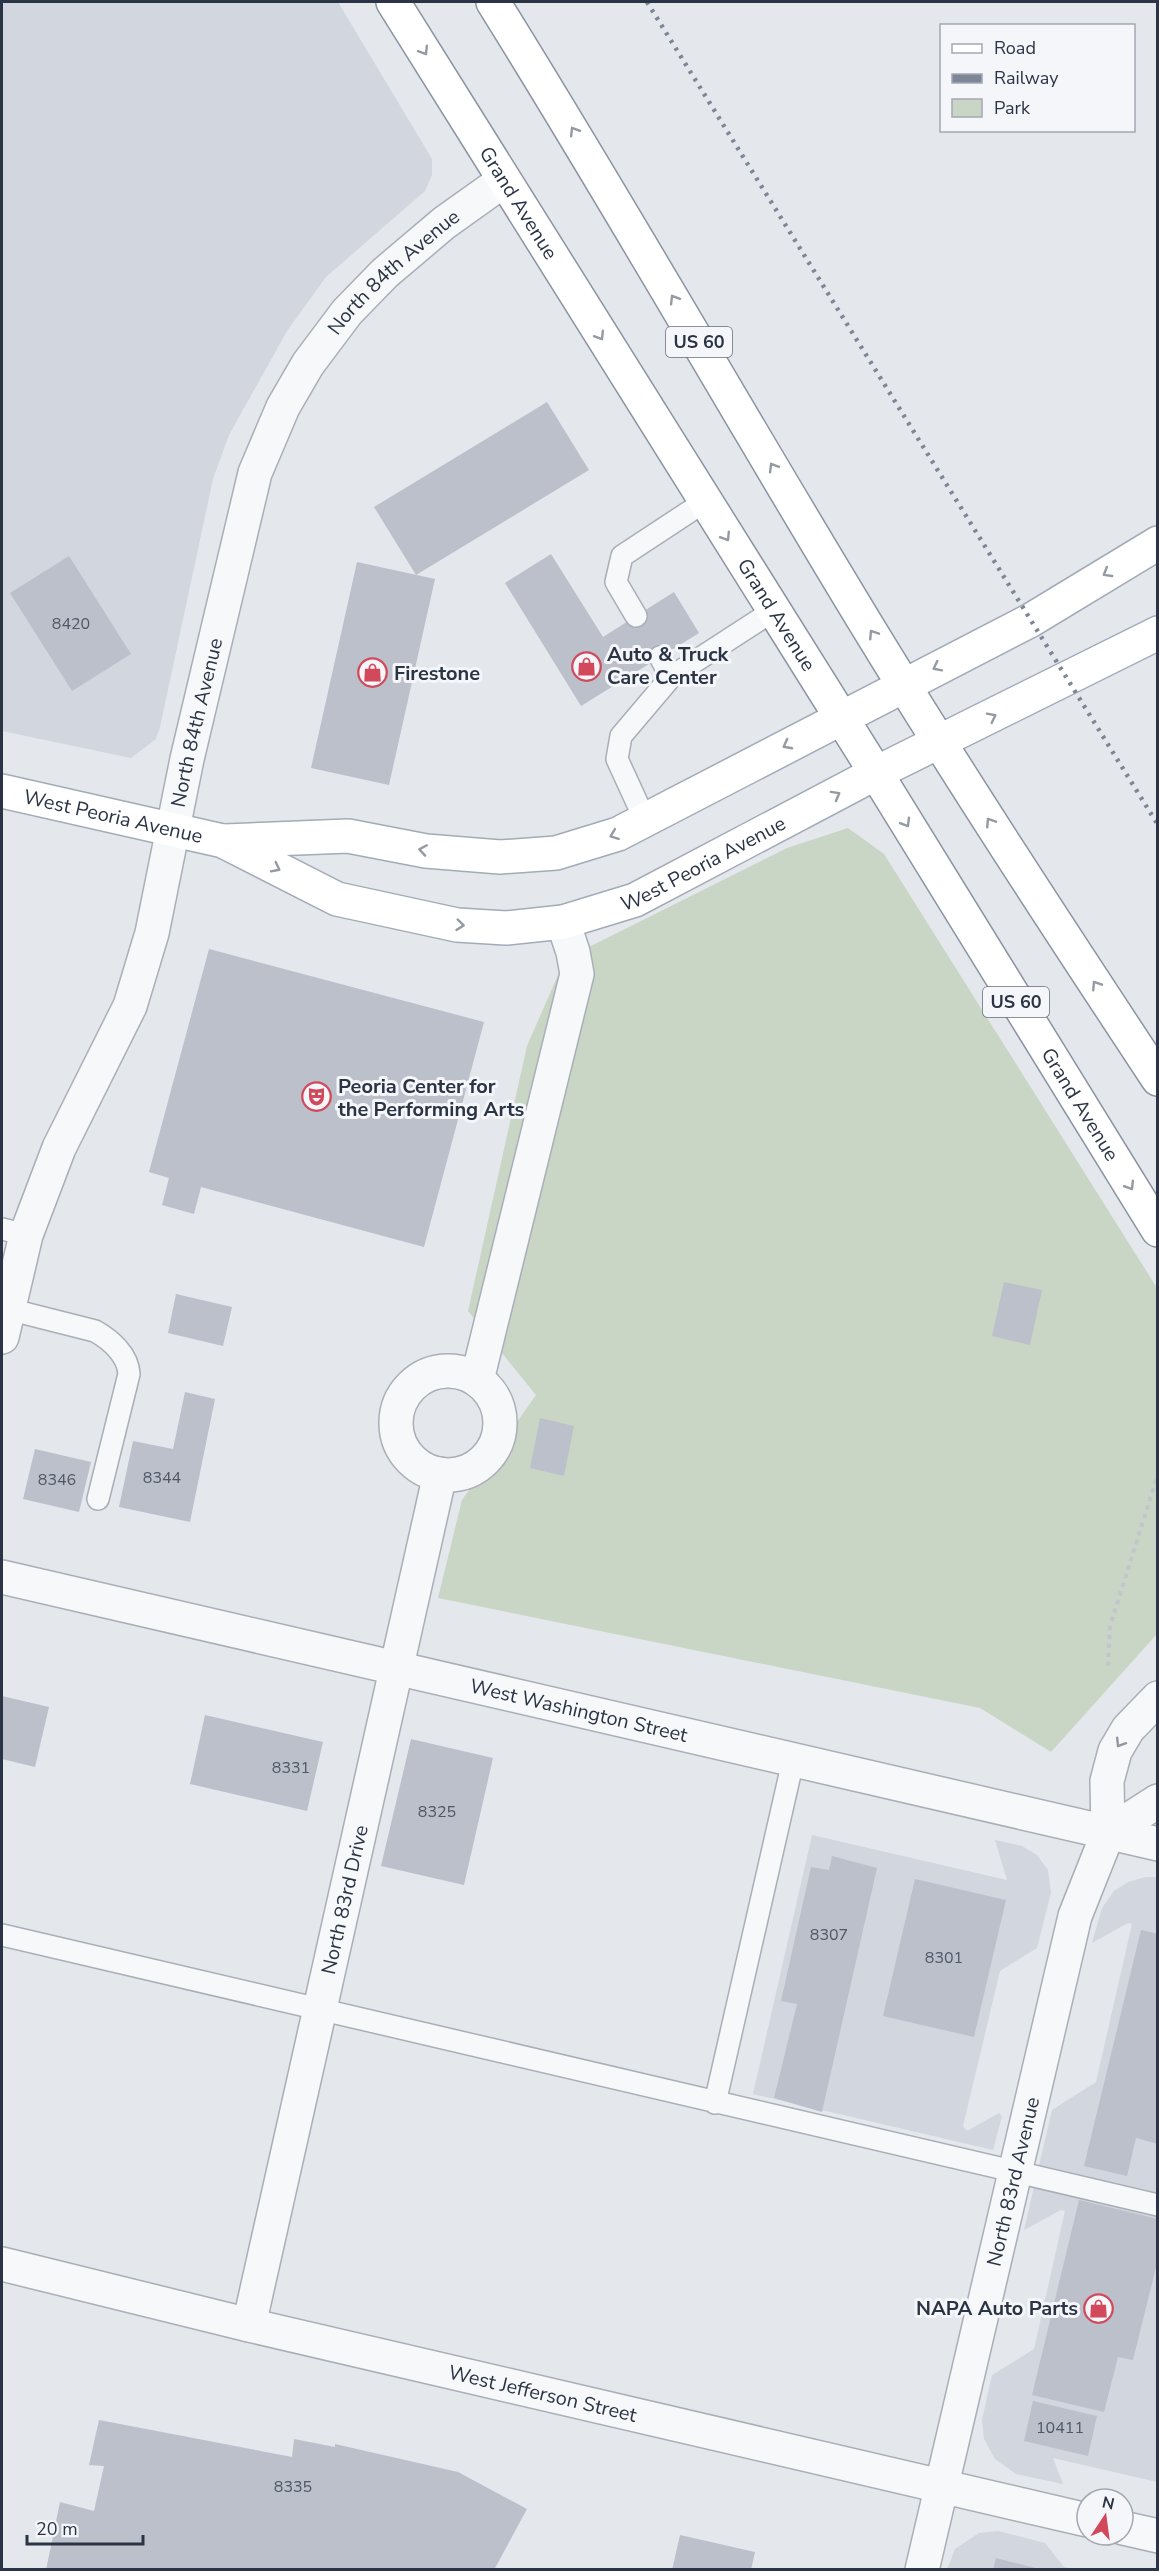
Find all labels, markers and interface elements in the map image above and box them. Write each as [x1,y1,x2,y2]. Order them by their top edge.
legend [940,24,1135,132]
text: Road [994,36,1036,60]
one-way arrow [416,45,428,55]
text: Railway [994,66,1059,90]
text: Park [994,96,1031,120]
one-way arrow [569,127,581,137]
street label: Grand Avenue [473,141,564,264]
street label: North 84th Avenue [321,203,465,340]
one-way arrow [669,295,681,305]
road number: US 60 [666,327,732,357]
one-way arrow [593,330,605,340]
one-way arrow [769,463,780,473]
one-way arrow [719,531,731,541]
street label: Grand Avenue [731,553,822,676]
one-way arrow [1103,566,1113,578]
house number: 8420 [52,613,90,635]
one-way arrow [868,630,880,640]
street label: North 84th Avenue [164,635,229,809]
place label: Auto & Truck Care Center [607,641,730,691]
shop icon: Auto & Truck Care Center [570,650,602,682]
shop icon: Firestone [357,657,389,689]
place label: Firestone [394,660,480,687]
one-way arrow [932,660,943,671]
one-way arrow [986,712,997,724]
one-way arrow [783,738,794,749]
street label: West Peoria Avenue [21,783,205,849]
one-way arrow [830,791,840,802]
street label: West Peoria Avenue [617,810,790,917]
one-way arrow [899,817,911,827]
one-way arrow [986,818,998,828]
one-way arrow [609,827,620,840]
one-way arrow [418,845,427,857]
one-way arrow [269,861,280,872]
one-way arrow [456,918,465,931]
one-way arrow [1093,981,1104,992]
road number: US 60 [983,987,1049,1017]
street label: Grand Avenue [1035,1042,1126,1166]
place label: Peoria Center for the Performing Arts [338,1073,525,1123]
theatre icon: Peoria Center for the Performing Arts [301,1081,333,1113]
one-way arrow [1123,1179,1134,1190]
house number: 8344 [143,1467,182,1489]
house number: 8346 [38,1469,76,1491]
street label: West Washington Street [467,1672,691,1749]
one-way arrow [1116,1736,1127,1747]
house number: 8331 [272,1757,310,1779]
house number: 8325 [418,1801,456,1823]
street label: North 83rd Drive [315,1822,374,1977]
house number: 8307 [810,1924,848,1946]
house number: 8301 [925,1947,963,1969]
street label: North 83rd Avenue [980,2094,1046,2269]
shop icon: NAPA Auto Parts [1083,2292,1115,2324]
place label: NAPA Auto Parts [916,2295,1078,2322]
street label: West Jefferson Street [446,2358,641,2429]
house number: 10411 [1036,2417,1084,2439]
house number: 8335 [274,2476,312,2498]
north arrow [1075,2487,1135,2547]
text: N [1100,2491,1116,2515]
scale bar [27,2508,142,2546]
text: 20 m [36,2517,78,2541]

